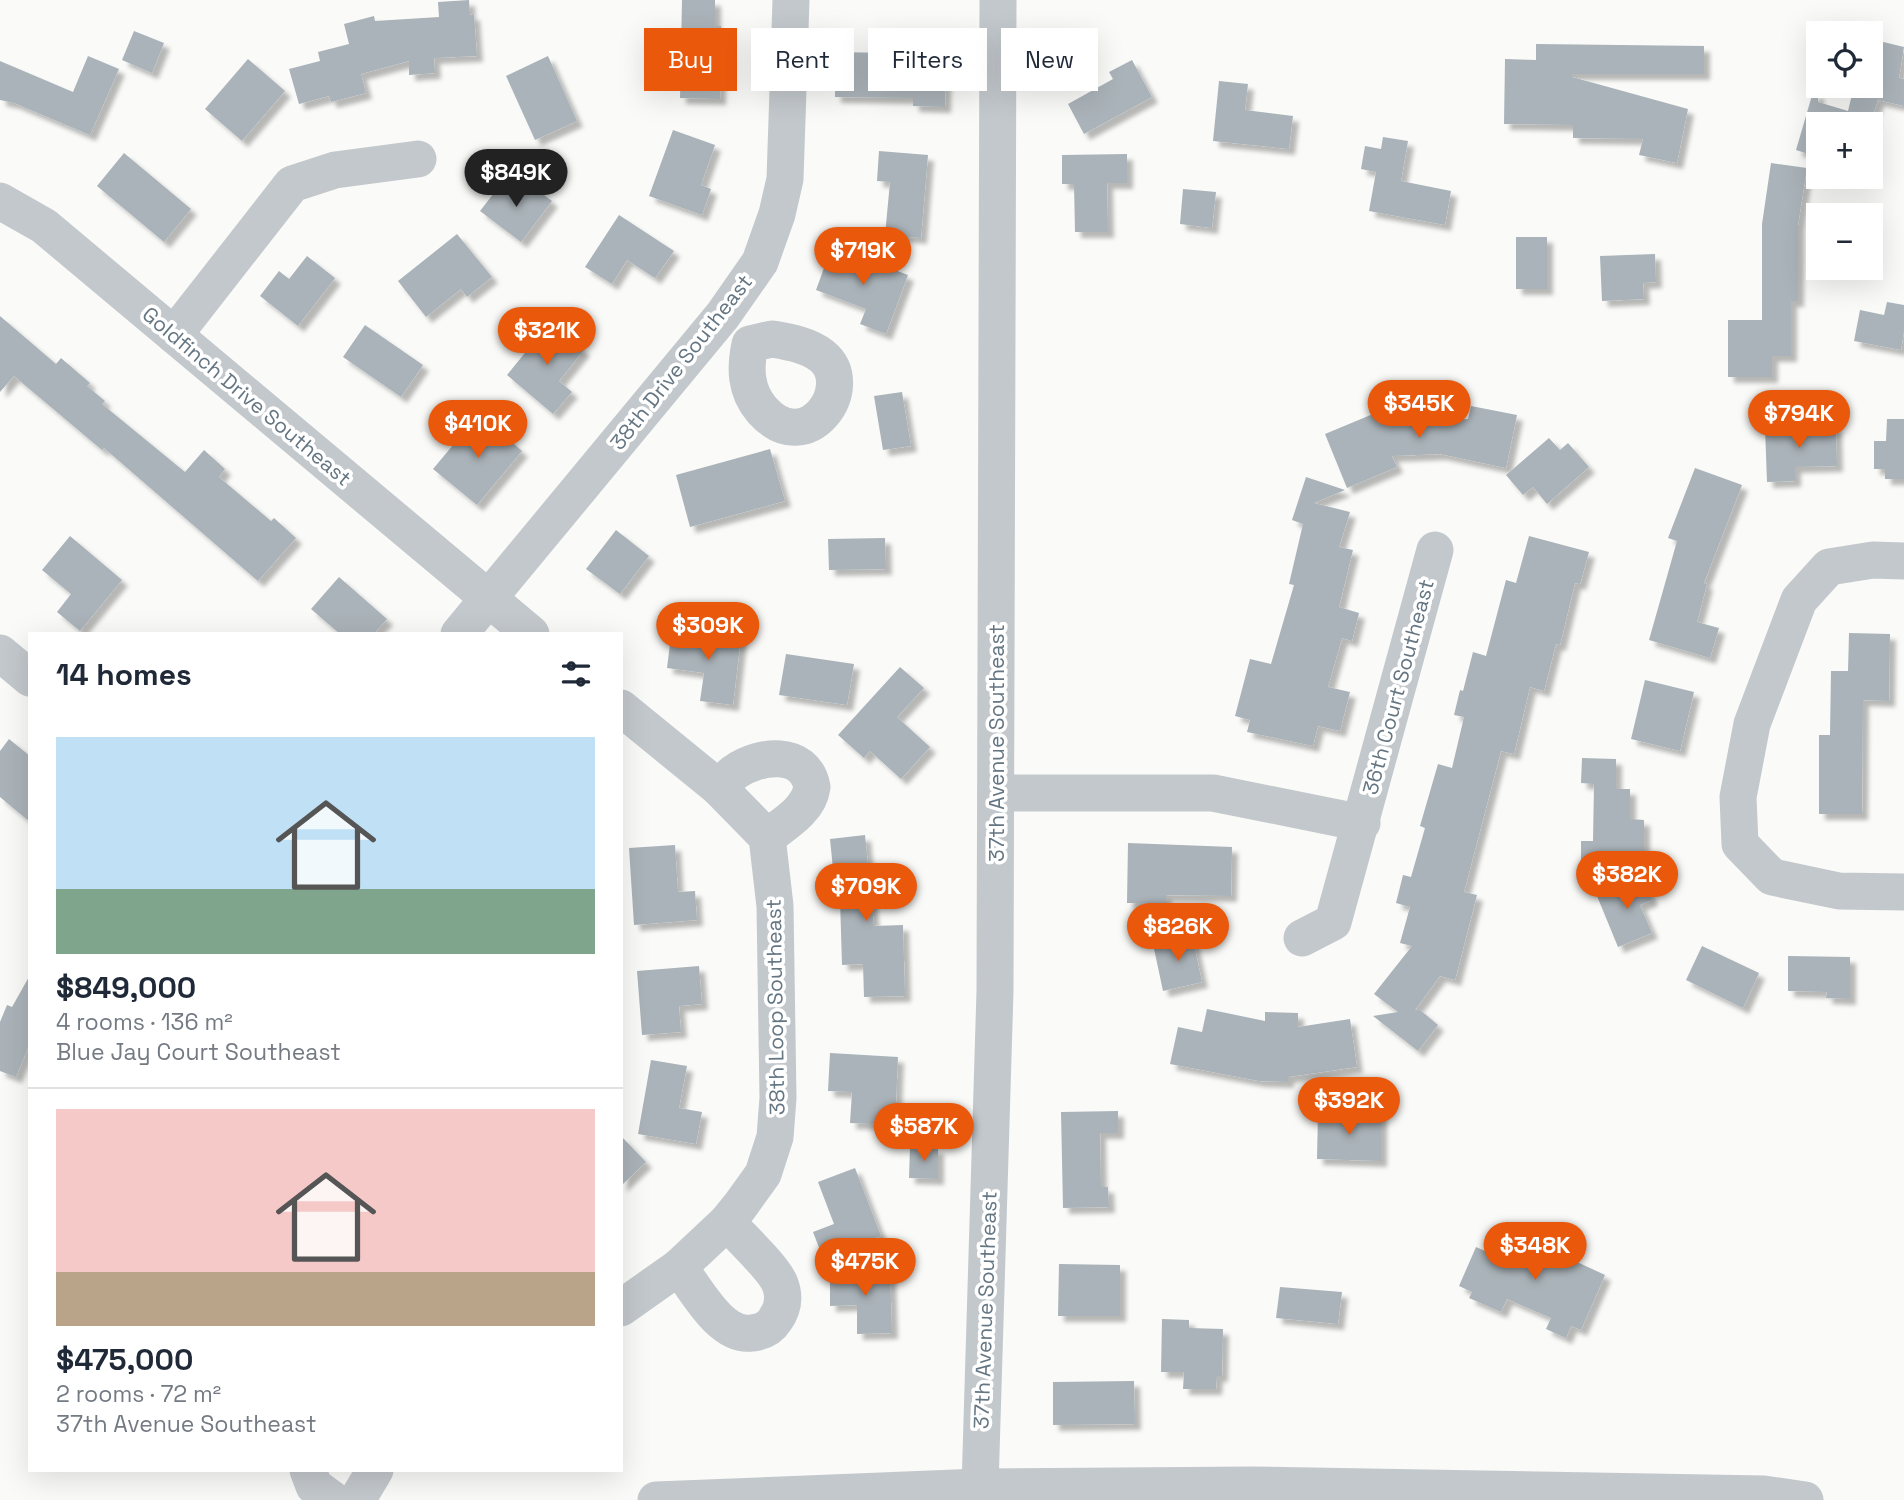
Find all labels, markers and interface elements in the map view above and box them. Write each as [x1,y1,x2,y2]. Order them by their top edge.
map controls [1806,21,1883,280]
button: locate [1806,21,1883,98]
chip: Buy [644,28,737,91]
chip: Rent [751,28,854,91]
chip: Filters [868,28,987,91]
chip: New [1001,28,1098,91]
button: + [1806,112,1883,189]
pin: $849K [467,150,565,209]
text: $849K [481,157,551,187]
button: − [1806,203,1883,280]
pin: $719K [814,228,912,287]
text: $719K [830,235,896,265]
street label: 38th Drive Southeast [604,269,758,455]
street label: Goldfinch Drive Southeast [137,300,357,492]
pin: $321K [498,308,596,367]
text: $321K [514,315,580,345]
pin: $345K [1370,380,1468,440]
text: $345K [1384,388,1454,418]
pin: $794K [1750,391,1848,450]
text: $794K [1764,398,1834,428]
pin: $410K [429,400,527,460]
text: $410K [444,408,512,438]
street label: 36th Court Southeast [1356,576,1440,798]
pin: $309K [659,602,757,662]
text: $309K [672,610,744,640]
street label: 37th Avenue Southeast [983,624,1010,862]
text: 14 homes [56,655,192,694]
icon: filters [557,655,595,693]
icon: home [263,782,389,908]
pin: $382K [1578,852,1676,911]
text: $382K [1592,859,1662,889]
pin: $709K [817,864,915,923]
text: $709K [831,871,901,901]
street label: 38th Loop Southeast [760,899,790,1115]
pin: $826K [1129,904,1227,963]
text: $826K [1143,911,1213,941]
text: $849,000 [56,968,196,1007]
text: 4 rooms · 136 m² [56,1007,233,1037]
text: Blue Jay Court Southeast [56,1037,341,1067]
pin: $392K [1300,1078,1398,1137]
text: $392K [1314,1085,1384,1115]
pin: $587K [875,1104,973,1163]
text: $587K [890,1111,958,1141]
icon: home [263,1154,389,1280]
street label: 37th Avenue Southeast [967,1191,1003,1429]
pin: $348K [1486,1222,1584,1282]
text: $348K [1500,1230,1570,1260]
pin: $475K [816,1238,914,1298]
text: $475K [831,1246,899,1276]
text: $475,000 [56,1340,193,1379]
text: 2 rooms · 72 m² [56,1379,221,1409]
text: 37th Avenue Southeast [56,1409,317,1439]

